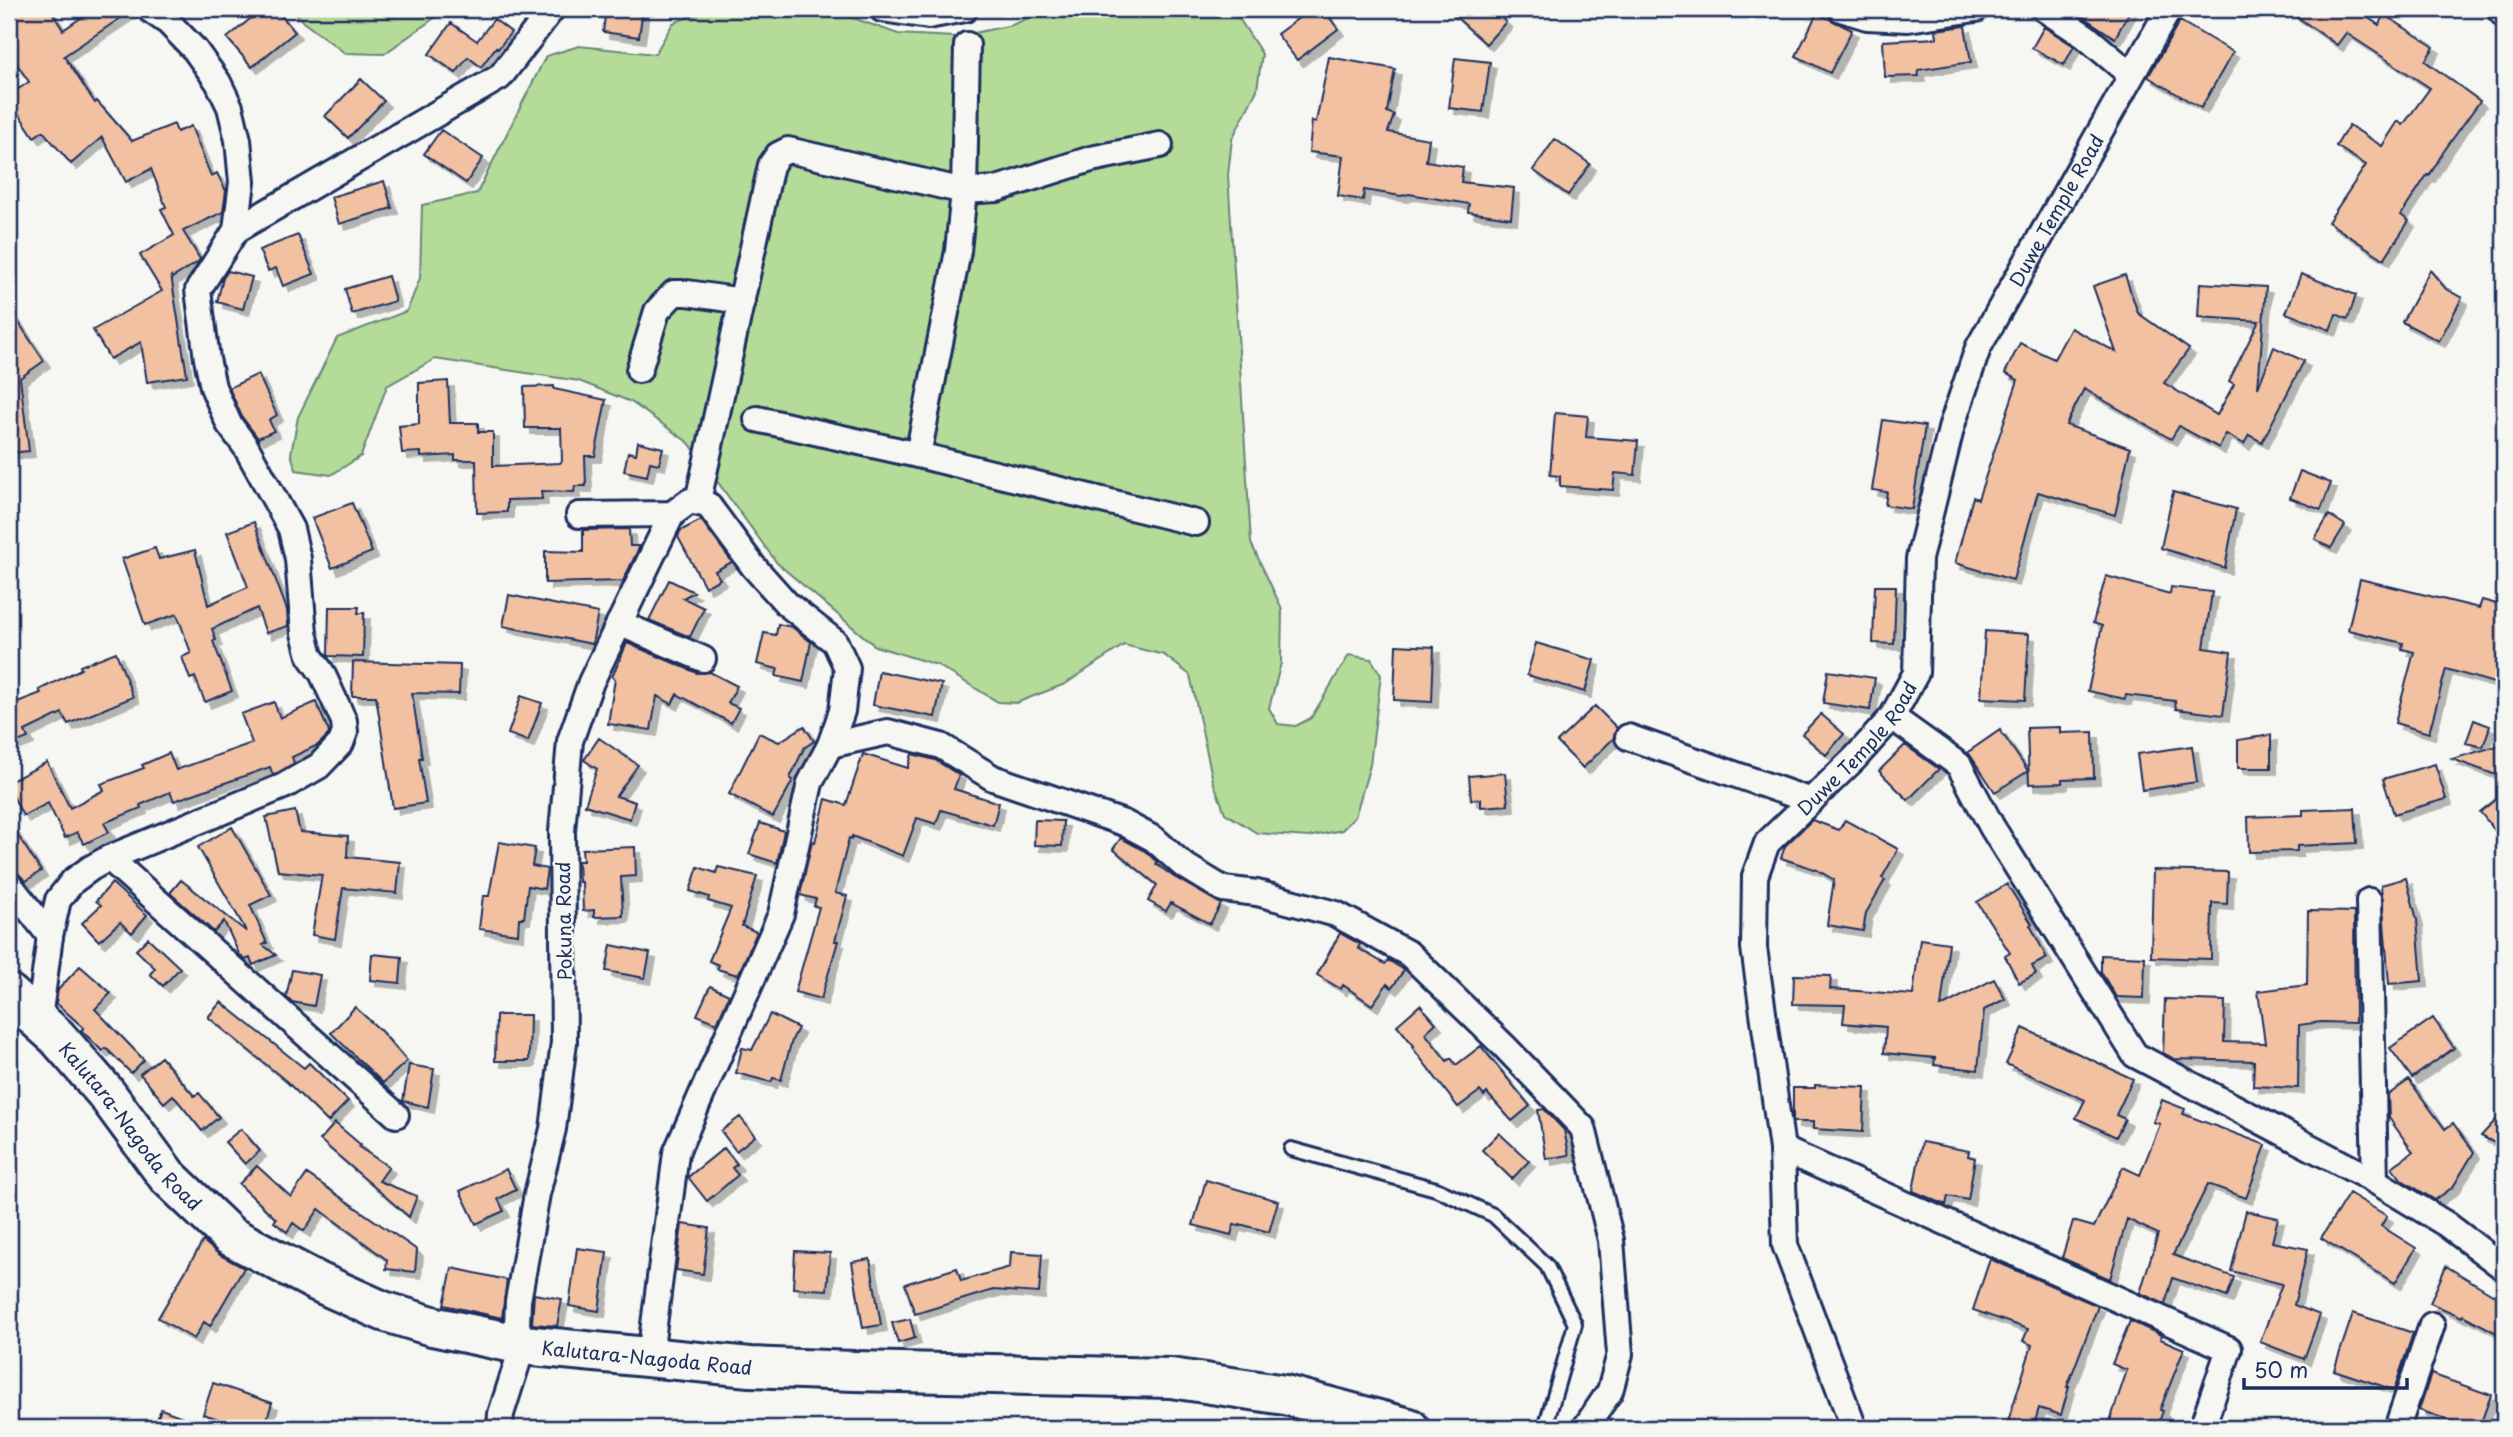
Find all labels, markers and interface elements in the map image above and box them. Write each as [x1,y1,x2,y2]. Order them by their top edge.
street label: Duwe Temple Road [2002,129,2110,291]
street label: Duwe Temple Road [1790,676,1923,821]
street label: Pokuna Road [548,861,578,981]
street label: Kalutara-Nagoda Road [53,1035,208,1216]
street label: Kalutara-Nagoda Road [540,1333,754,1381]
scale bar [2244,1346,2406,1390]
text: 50 m [2254,1353,2308,1385]

